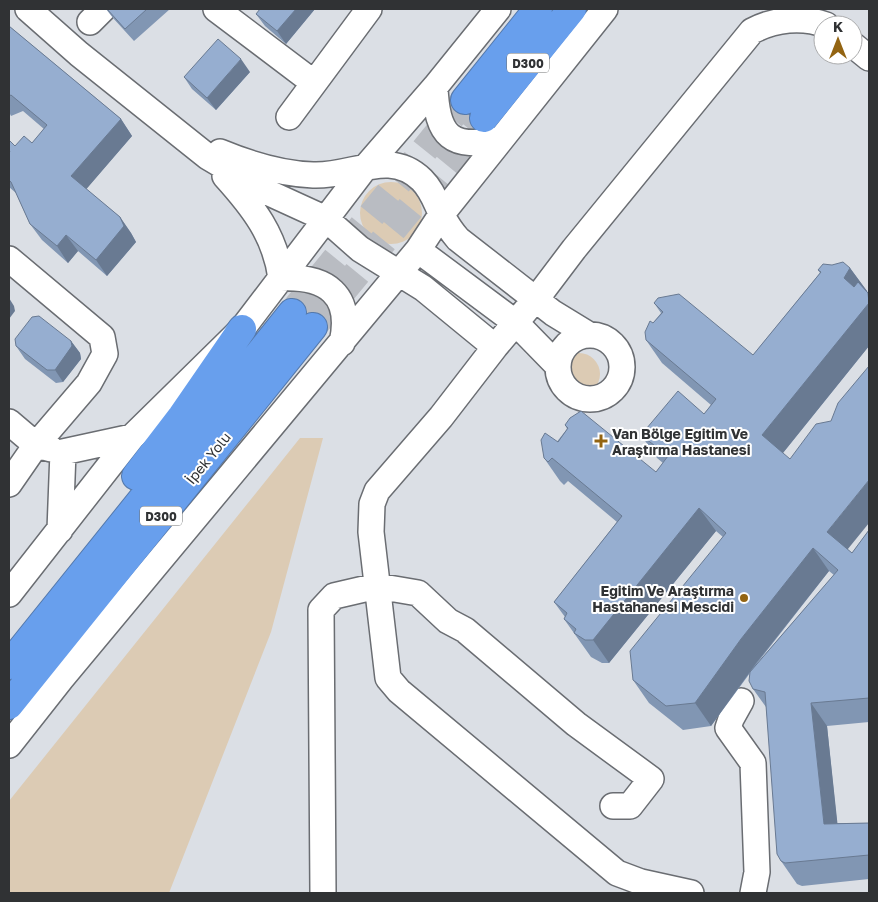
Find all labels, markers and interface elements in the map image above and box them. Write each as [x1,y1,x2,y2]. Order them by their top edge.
north arrow [813,15,863,65]
text: K [833,18,843,35]
road number: D300 [507,54,549,72]
place label: Van Bölge Eğitim Ve Araştırma Hastanesi [612,425,751,458]
street label: İpek Yolu [182,429,234,487]
marker: Van Bölge Eğitim Ve Araştırma Hastanesi [594,434,608,448]
road number: D300 [140,506,182,526]
place label: Eğitim Ve Araştırma Hastahanesi Mescidi [592,582,734,615]
marker: Eğitim Ve Araştırma Hastahanesi Mescidi [738,592,750,604]

